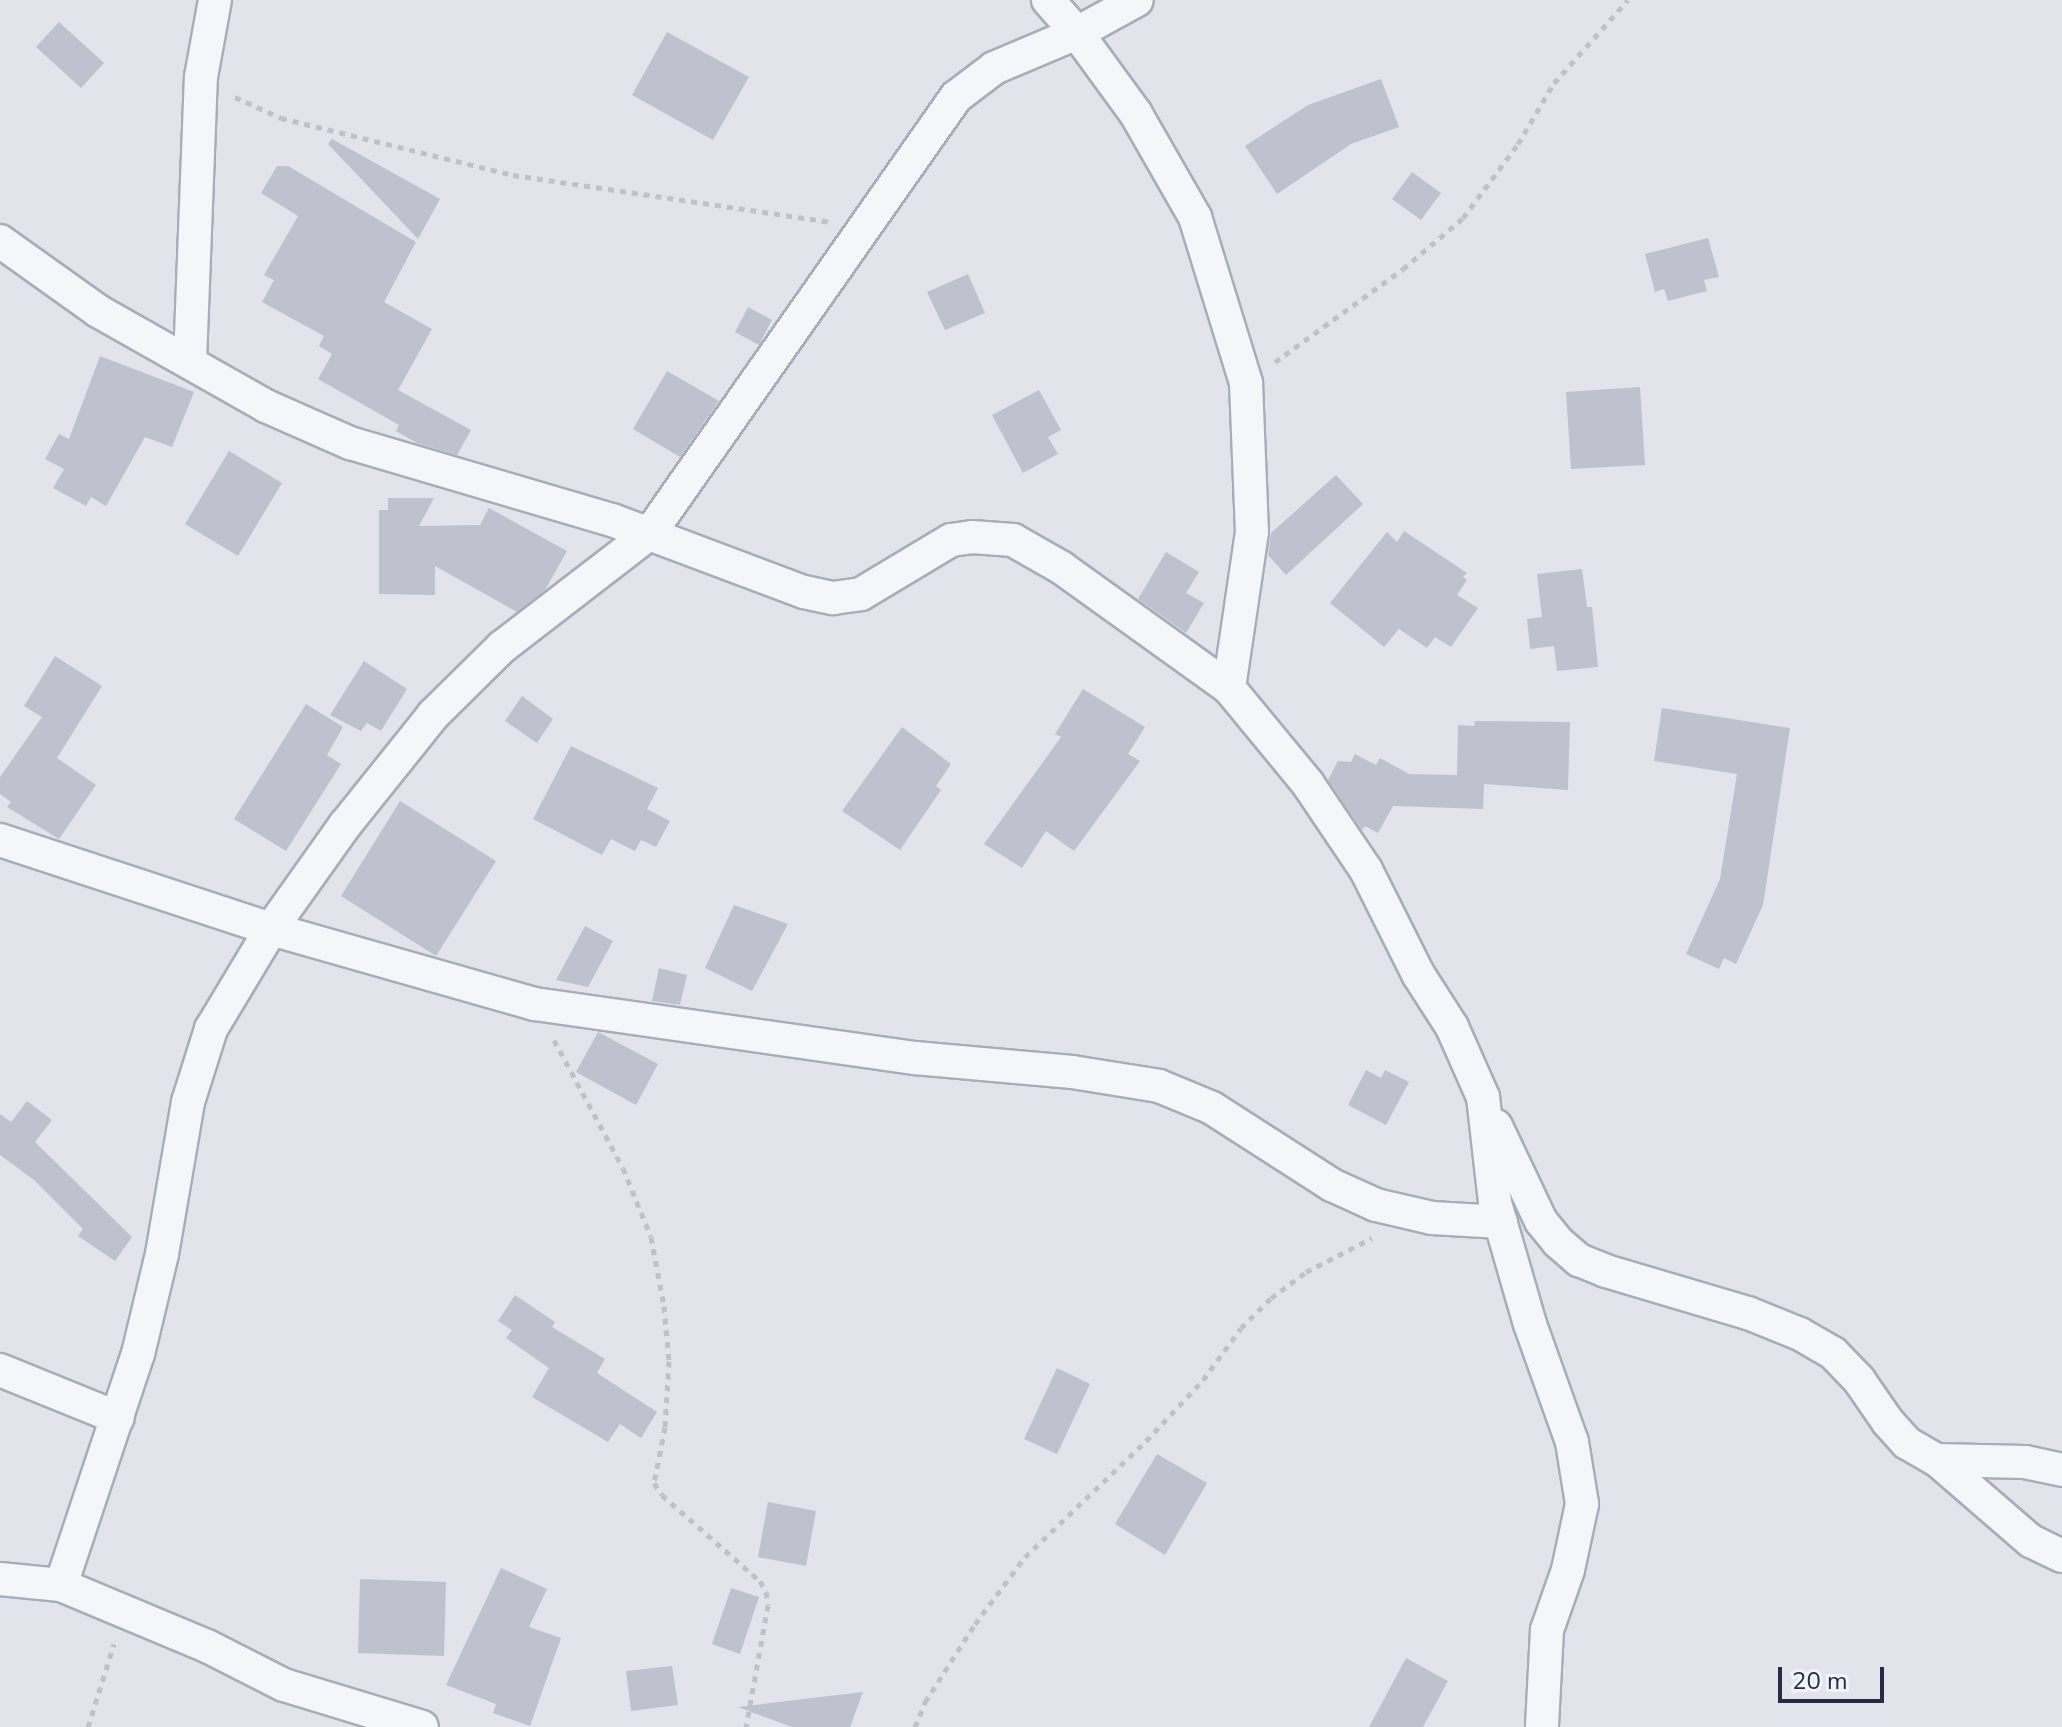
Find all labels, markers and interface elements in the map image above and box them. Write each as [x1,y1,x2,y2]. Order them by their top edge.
scale bar [1782,1651,1888,1701]
text: 20 m [1792,1665,1848,1697]

